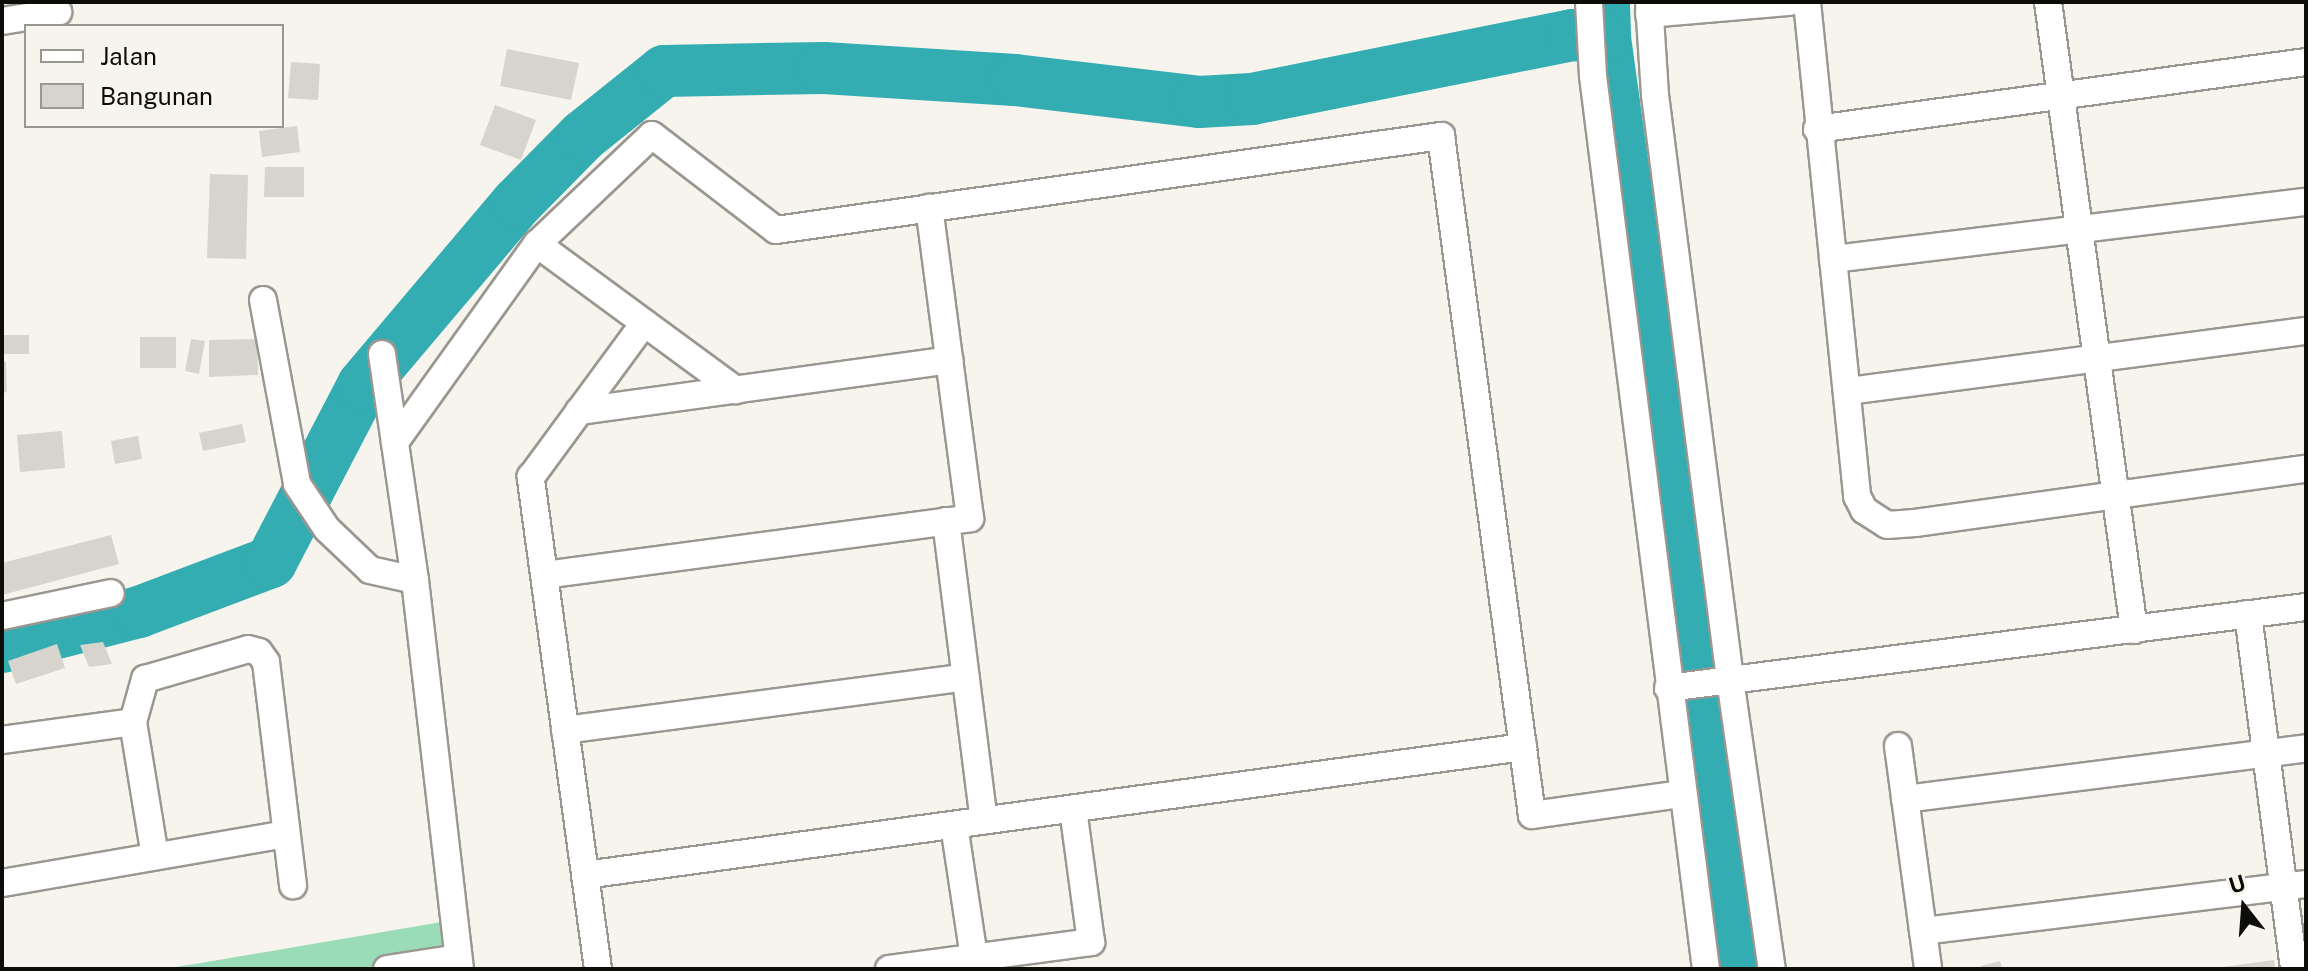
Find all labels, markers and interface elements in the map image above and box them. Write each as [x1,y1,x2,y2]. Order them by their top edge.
legend [24,24,284,128]
text: Jalan [100,42,157,70]
text: Bangunan [100,82,213,110]
north arrow [2204,867,2284,947]
text: U [2226,869,2248,899]

